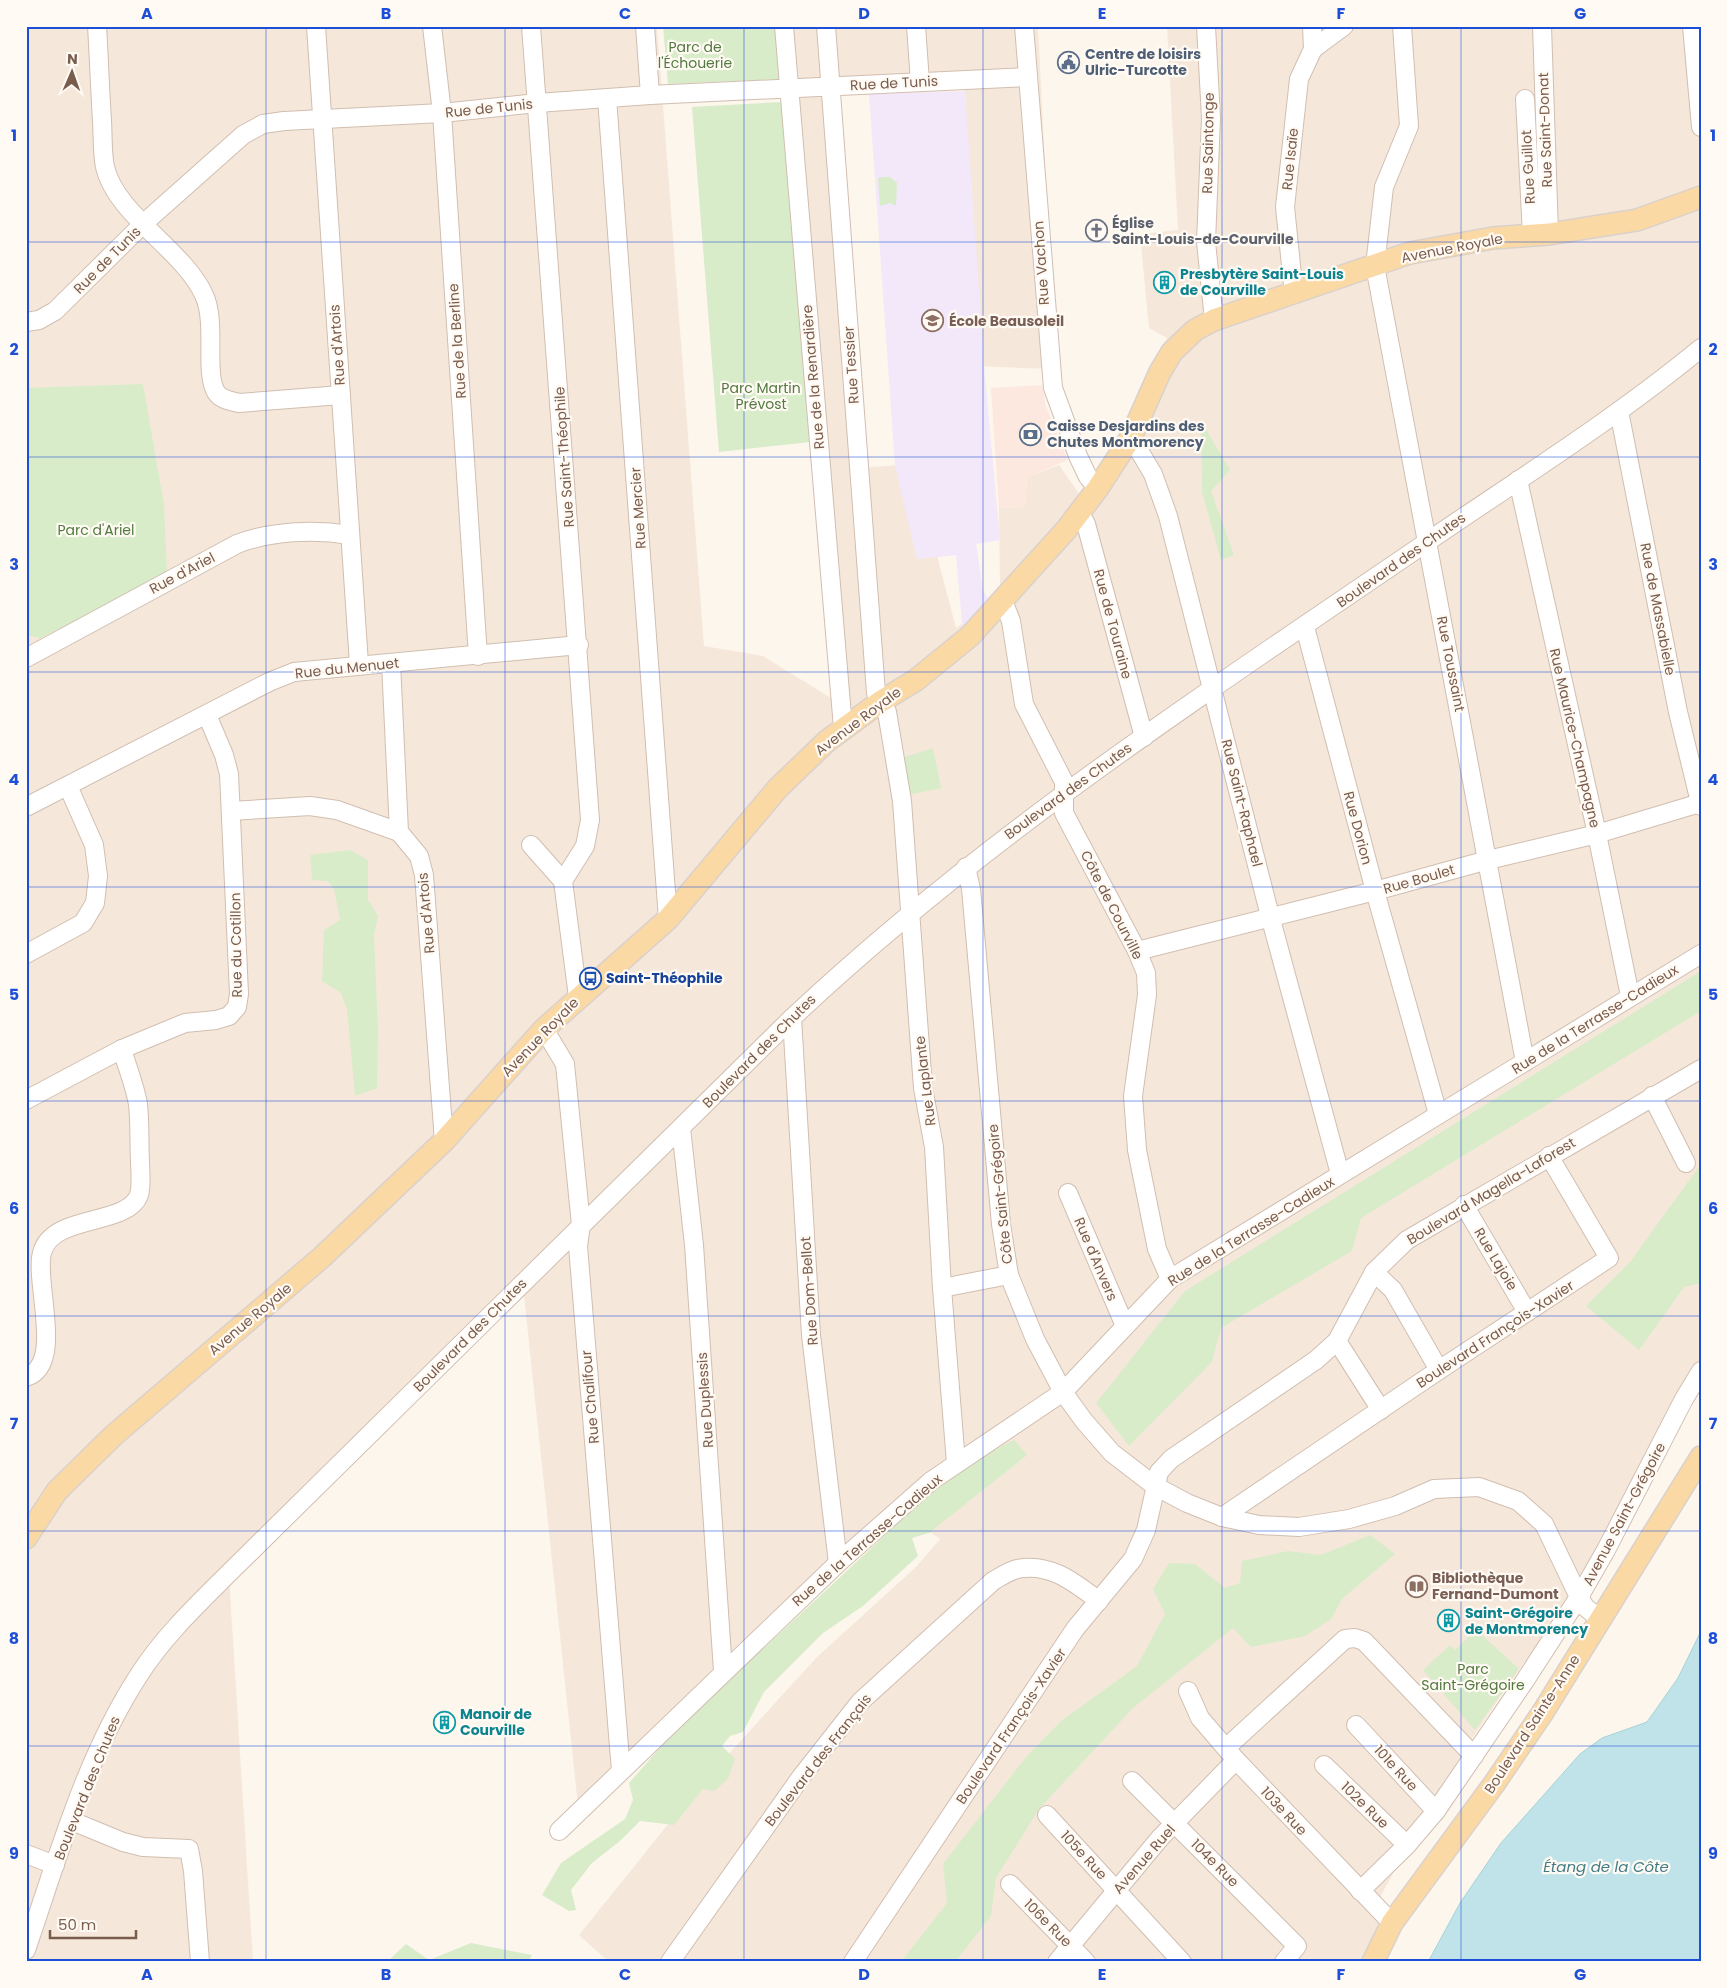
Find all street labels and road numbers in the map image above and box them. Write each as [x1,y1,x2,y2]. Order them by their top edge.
street label: Rue de Tunis [850,71,938,95]
street label: Rue Saint-Donat [1533,72,1557,188]
street label: Rue Saintonge [1197,92,1219,194]
street label: Rue de Tunis [444,93,534,123]
street label: Rue Isaïe [1277,127,1303,191]
street label: Rue Guillot [1516,129,1540,205]
street label: Rue Vachon [1028,220,1054,306]
street label: Rue de Tunis [69,222,145,298]
street label: Avenue Royale [1399,228,1505,268]
street label: Rue de la Berline [443,282,471,399]
street label: Rue d'Artois [324,304,350,386]
street label: Rue de la Renardière [797,304,829,450]
street label: Rue Tessier [838,325,864,405]
street label: Rue Saint-Théophile [549,386,579,528]
street label: Rue Mercier [625,467,651,549]
street label: Boulevard des Chutes [1332,508,1470,612]
street label: Rue de Massabielle [1635,541,1681,677]
street label: Rue d'Ariel [146,547,218,599]
street label: Rue de Touraine [1089,567,1137,681]
street label: Rue Toussaint [1432,614,1470,714]
street label: Rue Maurice-Champagne [1545,646,1605,830]
street label: Rue du Menuet [294,653,400,683]
street label: Avenue Royale [811,682,906,760]
street label: Rue Saint-Raphael [1216,737,1268,869]
street label: Boulevard des Chutes [1000,738,1136,844]
street label: Rue Dorion [1339,789,1377,867]
street label: Côte de Courville [1076,847,1148,963]
street label: Rue Boulet [1381,859,1457,899]
street label: Rue d'Artois [413,872,439,954]
street label: Rue du Cotillon [225,892,247,998]
street label: Rue de la Terrasse-Cadieux [1508,959,1682,1079]
street label: Boulevard des Chutes [698,990,820,1112]
street label: Avenue Royale [497,993,583,1081]
street label: Rue Laplante [910,1035,940,1127]
street label: Côte Saint-Grégoire [983,1123,1017,1265]
street label: Boulevard Magella-Laforest [1403,1133,1579,1249]
street label: Rue de la Terrasse-Cadieux [1164,1171,1338,1291]
street label: Rue d'Anvers [1069,1214,1123,1304]
street label: Rue Lajoie [1469,1224,1523,1294]
street label: Rue Dom-Bellot [795,1236,823,1346]
street label: Boulevard des Chutes [409,1274,531,1396]
street label: Boulevard François-Xavier [1412,1275,1578,1393]
street label: Avenue Royale [204,1278,296,1360]
street label: Rue Chalifour [576,1349,604,1445]
street label: Rue Duplessis [692,1352,718,1448]
street label: Avenue Saint-Grégoire [1578,1438,1670,1589]
street label: Rue de la Terrasse-Cadieux [788,1469,947,1611]
street label: Boulevard François-Xavier [951,1644,1071,1808]
street label: Boulevard Sainte-Anne [1480,1650,1585,1797]
street label: Boulevard des Français [760,1690,876,1830]
street label: Boulevard des Chutes [49,1713,125,1863]
street label: 101e Rue [1369,1741,1423,1796]
street label: 102e Rue [1337,1777,1394,1833]
street label: 103e Rue [1256,1782,1312,1840]
street label: Avenue Ruel [1108,1820,1180,1898]
street label: 105e Rue [1056,1826,1112,1884]
street label: 104e Rue [1186,1834,1244,1892]
street label: 106e Rue [1019,1894,1077,1952]

